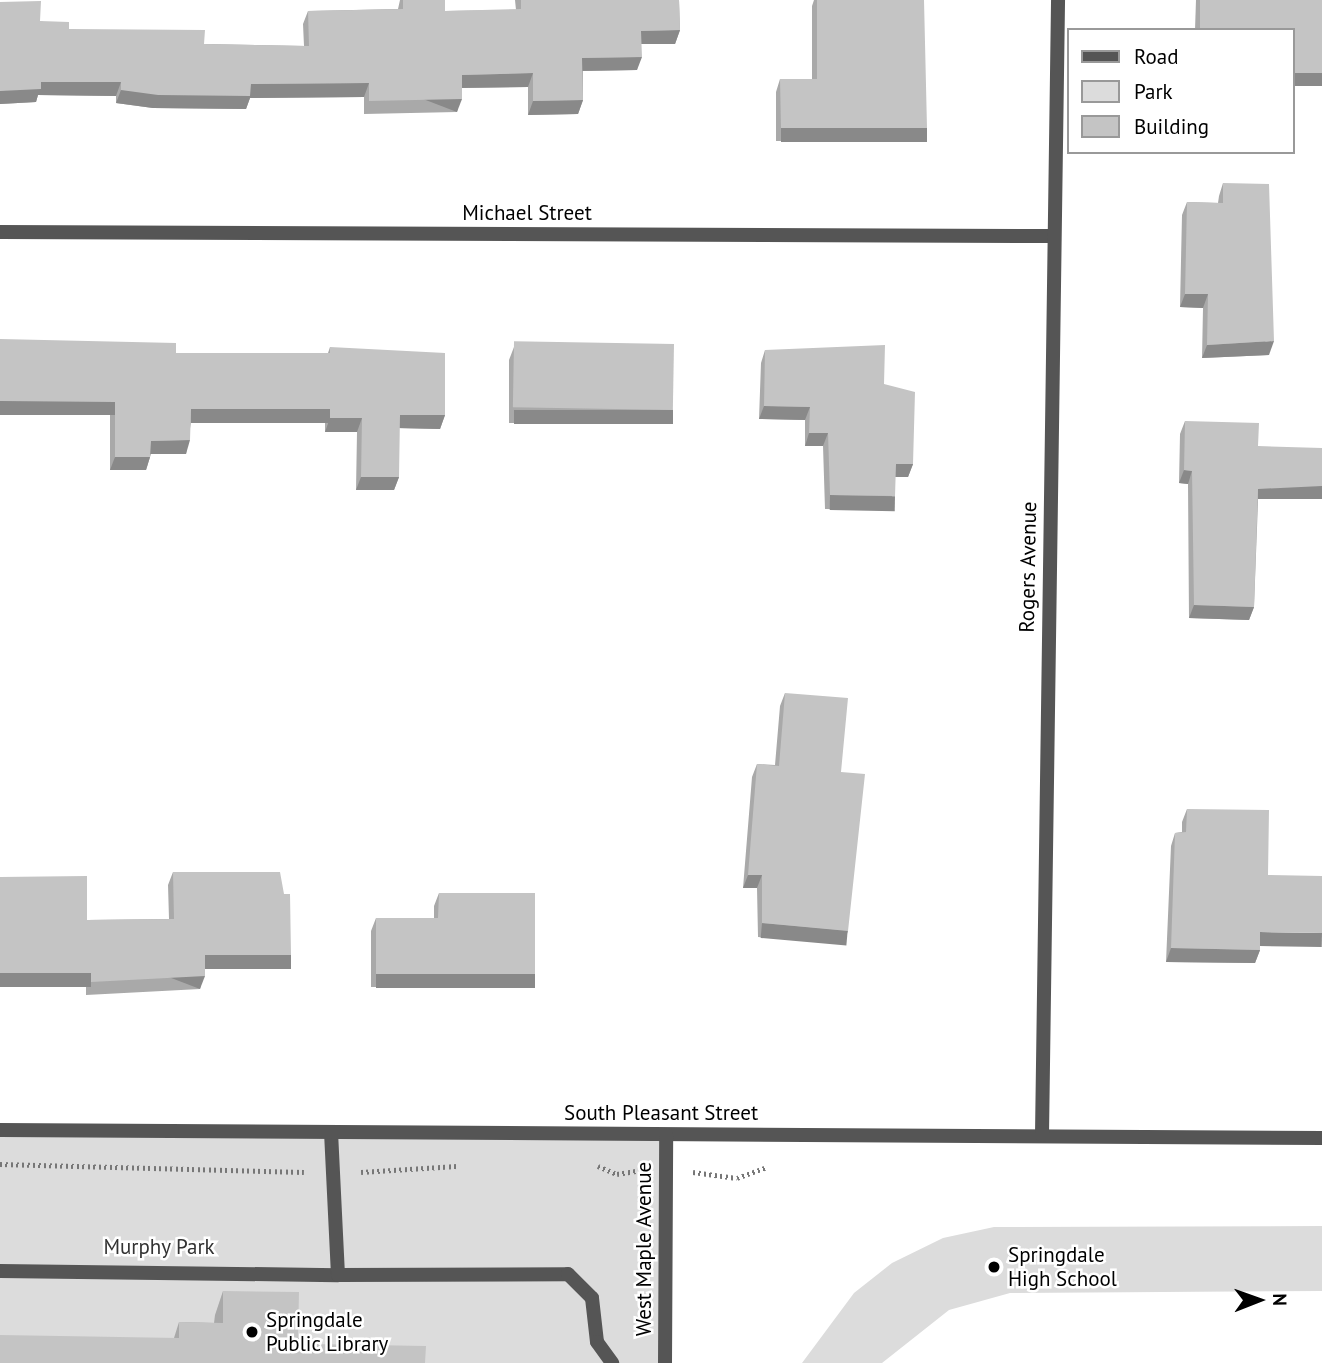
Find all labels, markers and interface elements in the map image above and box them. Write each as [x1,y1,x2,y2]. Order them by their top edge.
legend [1066,28,1294,154]
text: Road [1134,43,1178,70]
text: Park [1134,78,1173,105]
text: Building [1134,113,1209,140]
street label: Michael Street [462,200,592,226]
street label: Rogers Avenue [1014,501,1042,633]
street label: South Pleasant Street [564,1100,758,1126]
street label: West Maple Avenue [631,1161,657,1337]
park label: Murphy Park [103,1234,215,1260]
place label: Springdale High School [1008,1242,1117,1292]
marker: Springdale High School [986,1259,1002,1275]
north arrow [1224,1265,1294,1335]
text: N [1268,1293,1292,1306]
place label: Springdale Public Library [266,1307,389,1357]
marker: Springdale Public Library [244,1324,260,1340]

